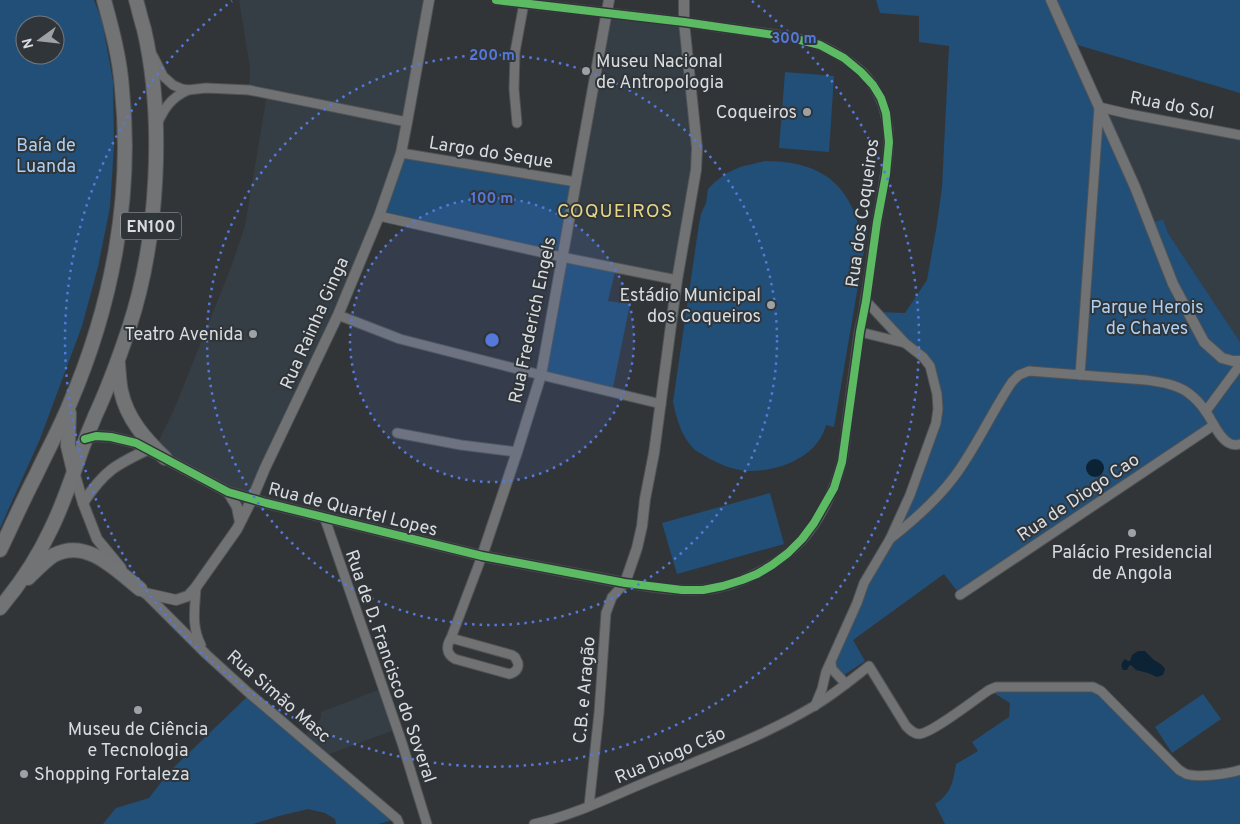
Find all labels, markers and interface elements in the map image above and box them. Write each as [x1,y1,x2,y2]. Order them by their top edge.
north arrow [15,15,65,65]
text: 300 m [771,30,817,49]
text: N [19,36,38,50]
text: 200 m [469,47,515,66]
place label: Museu Nacional de Antropologia [596,51,724,95]
marker: Museu Nacional de Antropologia [580,65,592,77]
street label: Rua do Sol [1128,87,1216,126]
place label: Coqueiros [716,102,797,125]
marker: Coqueiros [801,106,813,118]
street label: Largo do Seque [427,132,554,175]
park label: Baía de Luanda [16,135,76,179]
street label: Rua dos Coqueiros [842,138,885,289]
text: 100 m [471,190,513,209]
district label: COQUEIROS [557,200,673,224]
road number: EN100 [121,212,181,240]
street label: Rua Frederich Engels [505,235,562,406]
street label: Rua Rainha Ginga [276,254,355,393]
place label: Estádio Municipal dos Coqueiros [619,285,761,329]
park label: Parque Herois de Chaves [1090,297,1204,341]
marker: Estádio Municipal dos Coqueiros [765,299,777,311]
place label: Teatro Avenida [125,324,243,347]
marker: Teatro Avenida [247,328,259,340]
centre of rings [483,331,501,349]
street label: Rua de Diogo Cao [1013,449,1144,548]
street label: Rua de Quartel Lopes [266,478,440,543]
marker: Palácio Presidencial de Angola [1126,527,1138,539]
place label: Palácio Presidencial de Angola [1051,542,1213,586]
street label: Rua de D. Francisco do Soveral [339,547,440,786]
street label: C.B. e Aragão [569,636,602,745]
street label: Rua Simão Masc [221,646,335,749]
marker: Museu de Ciência e Tecnologia [132,704,144,716]
place label: Museu de Ciência e Tecnologia [68,719,208,763]
street label: Rua Diogo Cão [612,723,730,790]
place label: Shopping Fortaleza [34,764,190,787]
marker: Shopping Fortaleza [18,768,30,780]

